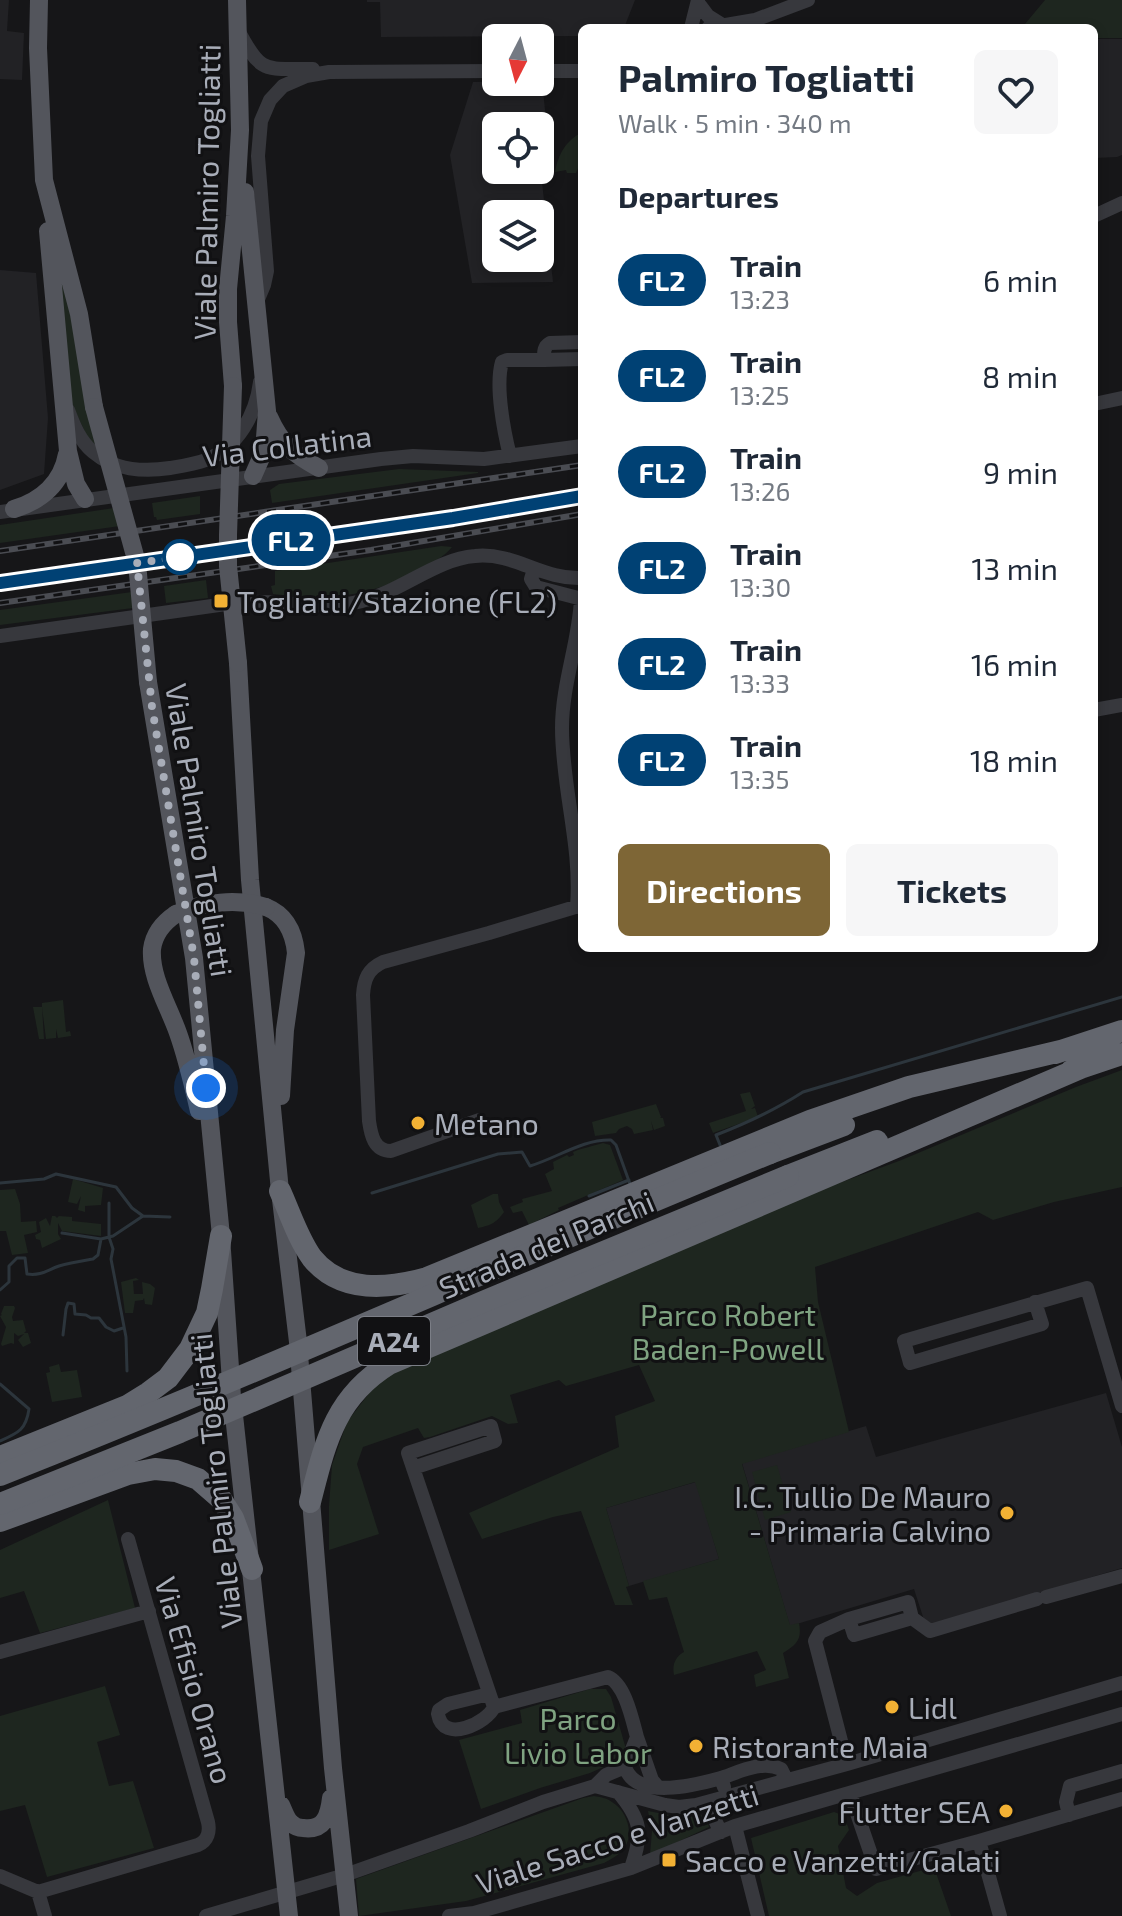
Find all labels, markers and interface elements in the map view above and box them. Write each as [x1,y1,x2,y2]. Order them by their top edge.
north arrow [482,24,554,96]
map controls [482,24,554,272]
street label: Viale Palmiro Togliatti [185,44,227,340]
button: heart [974,50,1058,134]
text: Palmiro Togliatti [618,54,915,100]
text: Walk · 5 min · 340 m [618,107,852,138]
button: locate [482,112,554,184]
text: Departures [618,178,779,214]
button: layers [482,200,554,272]
text: Train [730,247,802,283]
text: 6 min [983,262,1058,298]
text: FL2 [639,263,685,297]
text: 13:23 [730,283,790,314]
text: Train [730,343,802,379]
text: 8 min [982,358,1058,394]
text: FL2 [639,359,685,393]
text: 13:25 [730,379,790,410]
street label: Via Collatina [200,417,374,473]
text: Train [730,439,802,475]
text: 9 min [983,454,1058,490]
text: FL2 [639,455,685,489]
text: 13:26 [730,475,790,506]
line badge: FL2 [245,514,337,566]
text: FL2 [268,523,314,557]
text: Train [730,535,802,571]
unlabelled marker [163,540,197,574]
text: 13 min [972,550,1058,586]
text: FL2 [639,551,685,585]
text: 13:30 [730,571,791,602]
place label: Togliatti/Stazione (FL2) [237,583,557,619]
marker: Togliatti/Stazione (FL2) [212,592,230,610]
text: Train [730,631,802,667]
text: 16 min [971,646,1058,682]
text: FL2 [639,647,685,681]
text: 13:33 [730,667,790,698]
street label: Viale Palmiro Togliatti [159,681,241,979]
text: Train [730,727,802,763]
text: 18 min [970,742,1058,778]
text: FL2 [639,743,685,777]
text: 13:35 [730,763,789,794]
button: Directions [618,844,830,936]
button: Tickets [846,844,1058,936]
your location [186,1068,226,1108]
place label: Metano [434,1105,539,1141]
marker: Metano [409,1114,427,1132]
street label: Strada dei Parchi [433,1183,659,1305]
park label: Parco Robert Baden-Powell [632,1296,824,1366]
road number: A24 [358,1317,430,1365]
street label: Viale Palmiro Togliatti [182,1332,248,1630]
place label: I.C. Tullio De Mauro - Primaria Calvino [734,1478,991,1548]
marker: I.C. Tullio De Mauro - Primaria Calvino [998,1504,1016,1522]
street label: Via Efisio Orano [148,1573,242,1787]
place label: Lidl [908,1689,957,1725]
marker: Lidl [883,1698,901,1716]
park label: Parco Livio Labor [504,1700,652,1770]
place label: Ristorante Maia [712,1728,929,1764]
marker: Ristorante Maia [687,1737,705,1755]
street label: Viale Sacco e Vanzetti [471,1775,763,1901]
place label: Flutter SEA [838,1793,990,1829]
marker: Flutter SEA [997,1802,1015,1820]
place label: Sacco e Vanzetti/Galati [685,1842,1001,1878]
marker: Sacco e Vanzetti/Galati [660,1851,678,1869]

